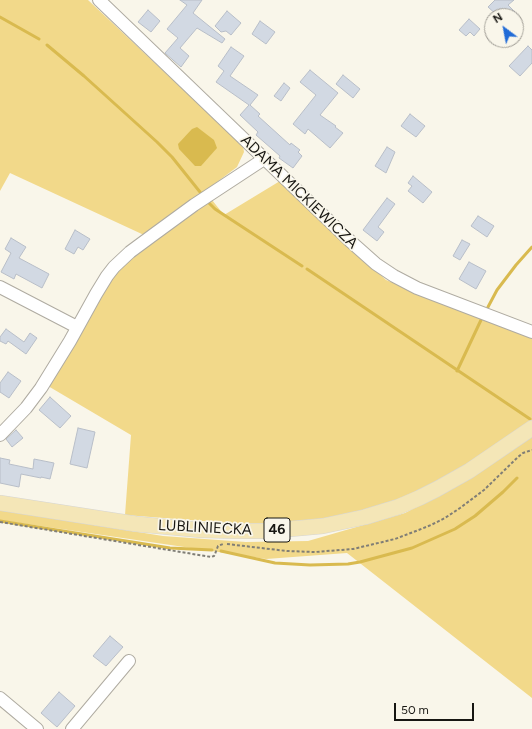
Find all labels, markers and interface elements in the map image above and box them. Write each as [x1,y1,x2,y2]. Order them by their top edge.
north arrow [484,8,524,48]
text: N [491,10,505,26]
street label: ADAMA MICKIEWICZA [237,131,361,253]
street label: LUBLINIECKA [158,517,252,539]
road number: 46 [264,518,290,542]
scale bar [396,695,476,721]
text: 50 m [401,703,429,717]

